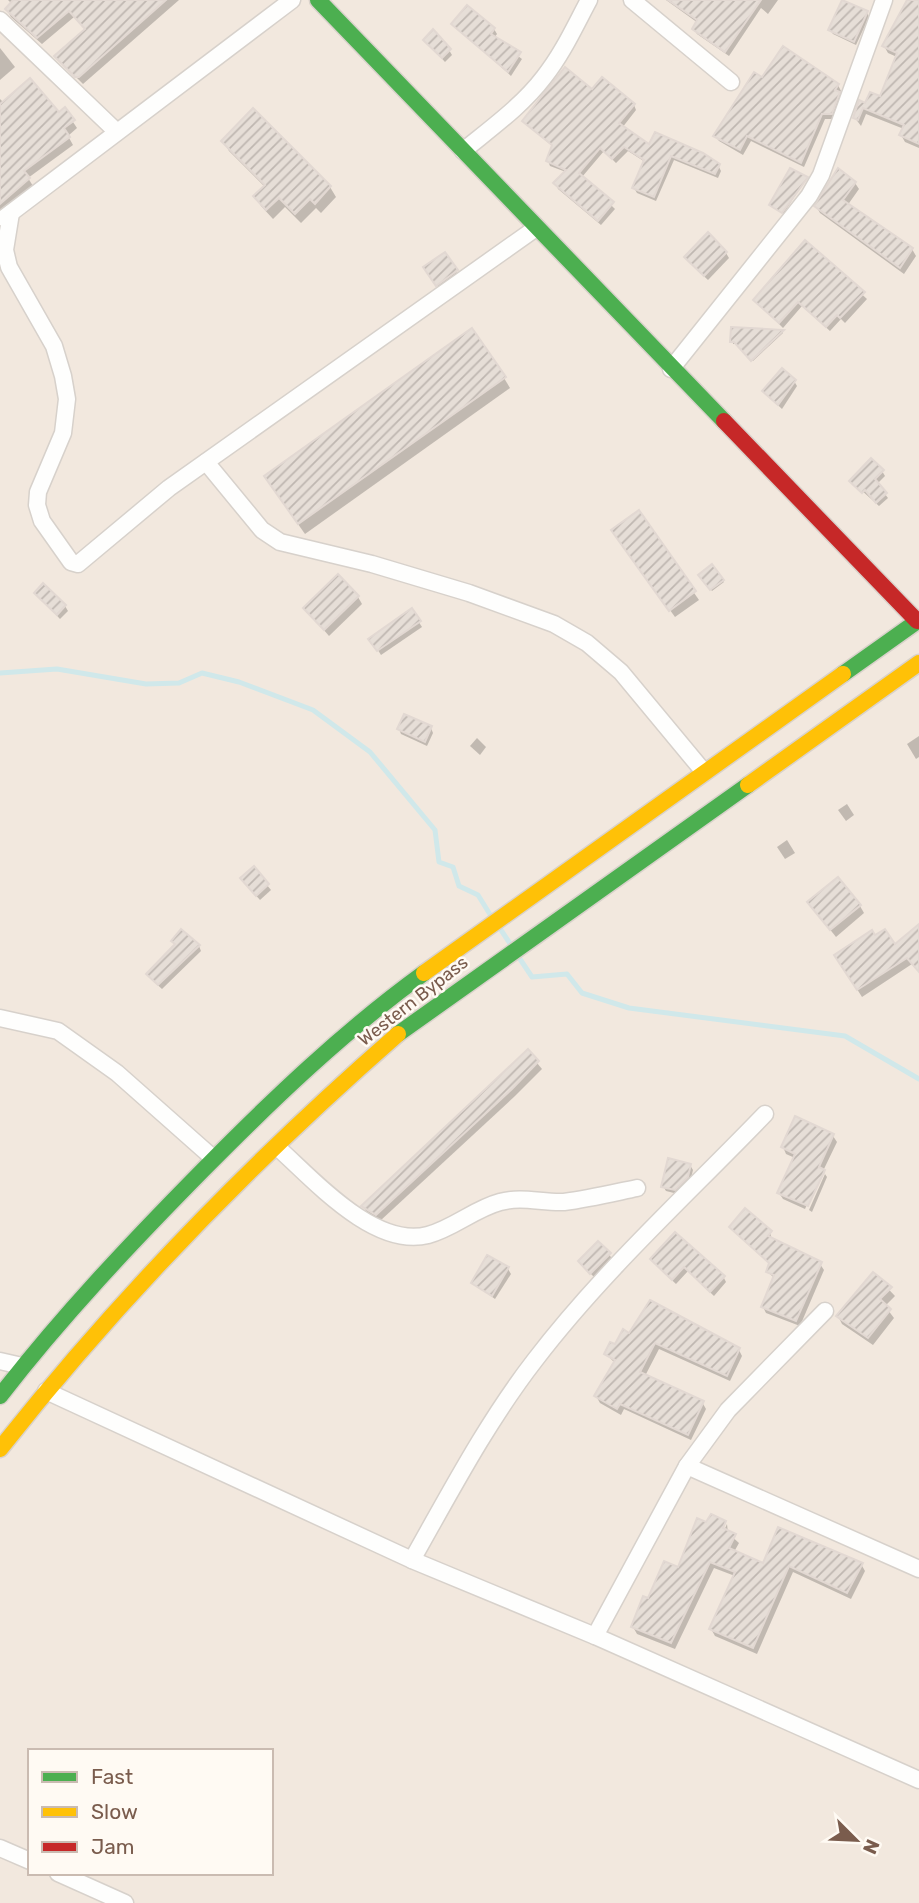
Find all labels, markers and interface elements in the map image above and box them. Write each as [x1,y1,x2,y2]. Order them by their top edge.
street label: Western Bypass [354,951,472,1051]
legend [28,1749,273,1875]
text: Fast [91,1764,133,1789]
text: Slow [91,1799,138,1824]
north arrow [821,1805,891,1875]
text: Jam [91,1834,135,1859]
text: N [858,1836,884,1858]

